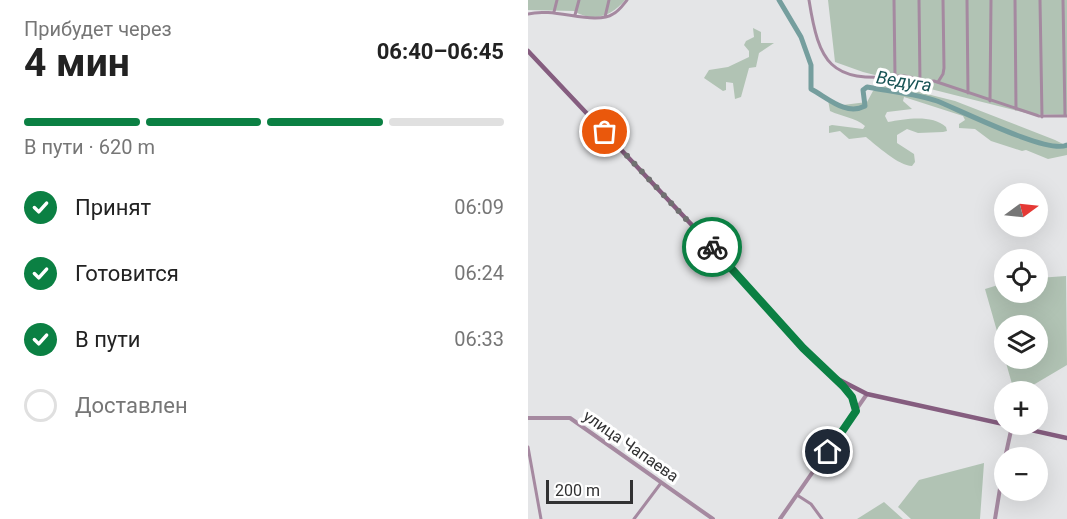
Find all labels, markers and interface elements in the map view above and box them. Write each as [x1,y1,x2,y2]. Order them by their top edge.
text: Прибудет через [24,17,172,41]
text: 06:40–06:45 [377,39,504,64]
text: 4 мин [24,40,130,86]
water label: Ведуга [875,66,933,96]
pin [579,106,630,157]
icon: bag [588,115,621,148]
text: В пути · 620 m [24,135,155,159]
north arrow [994,183,1048,237]
map controls [994,183,1048,501]
icon: check [24,191,57,224]
text: Принят [75,195,151,220]
text: 06:09 [454,195,504,219]
courier [682,217,742,277]
icon: bike [696,231,729,264]
button: locate [994,249,1048,303]
icon: check [24,257,57,290]
text: Готовится [75,261,179,286]
text: 06:24 [454,261,504,285]
button: layers [994,315,1048,369]
icon: check [24,323,57,356]
text: В пути [75,327,141,352]
text: 06:33 [454,327,504,351]
button: + [994,381,1048,435]
text: Доставлен [75,393,188,418]
street label: улица Чапаева [580,406,682,486]
pin [802,426,853,477]
icon: home [811,435,844,468]
button: − [994,447,1048,501]
scale bar [546,477,633,504]
text: 200 m [555,481,600,500]

